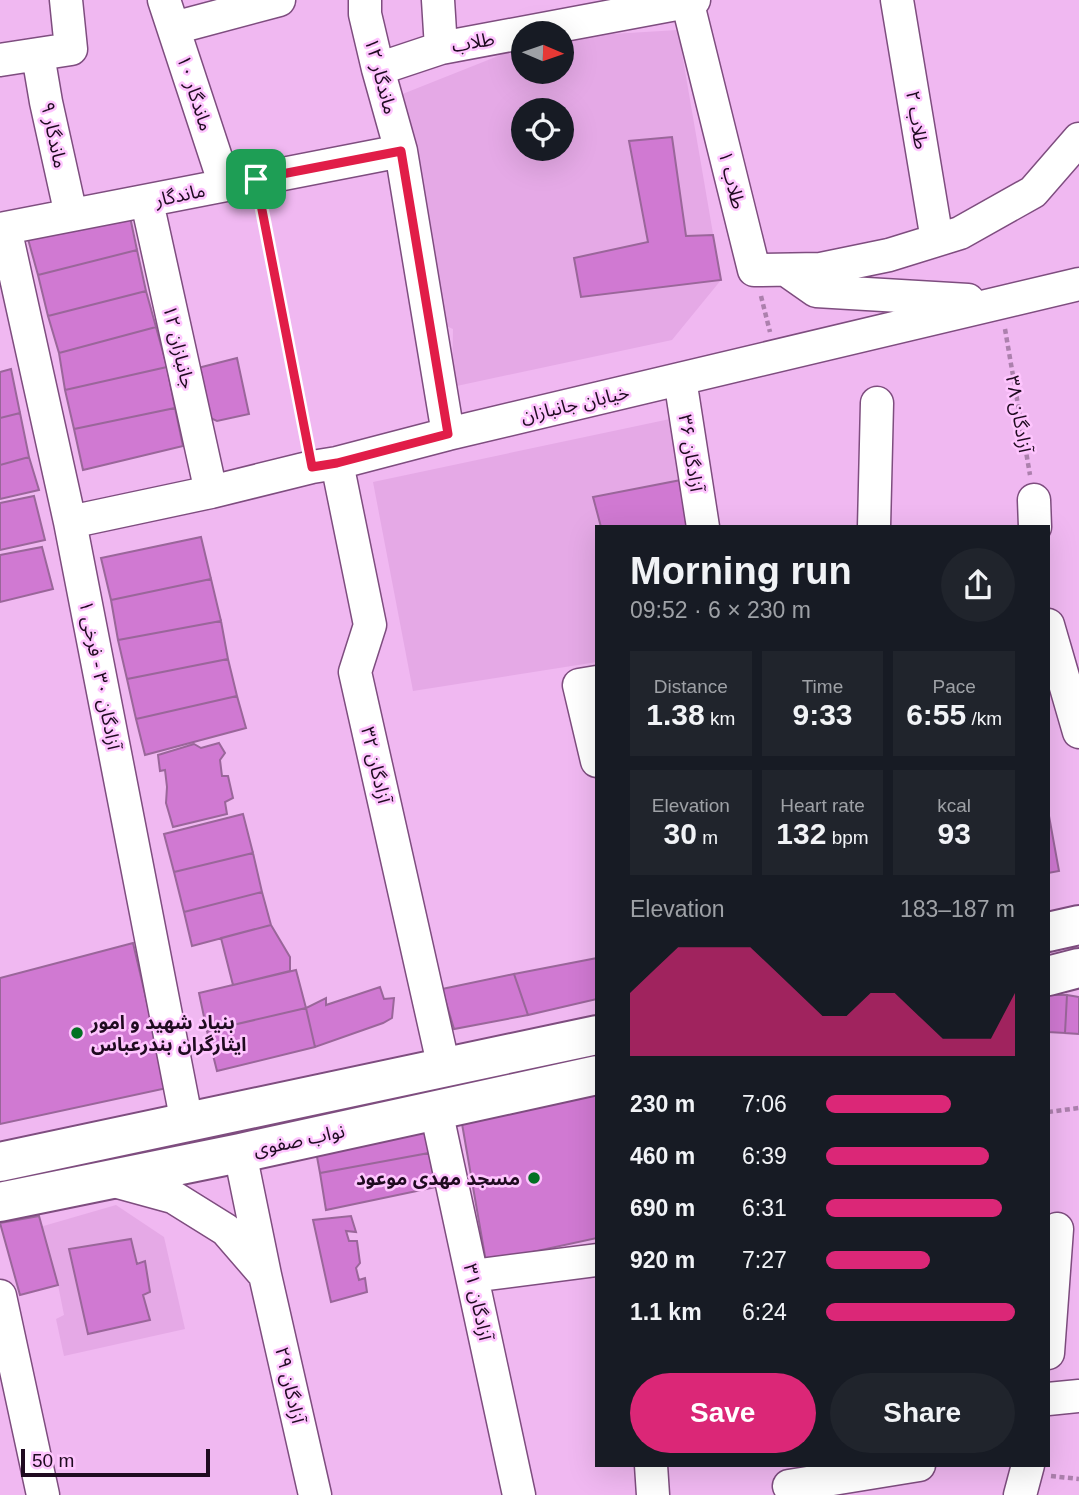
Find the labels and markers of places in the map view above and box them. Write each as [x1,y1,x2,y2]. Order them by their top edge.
pin [226,149,286,209]
place label: بنیاد شهید و امور ایثارگران بندرعباس [90,1012,247,1056]
marker: بنیاد شهید و امور ایثارگران بندرعباس [69,1025,85,1041]
place label: مسجد مهدی موعود [356,1168,520,1189]
marker: مسجد مهدی موعود [526,1170,542,1186]

